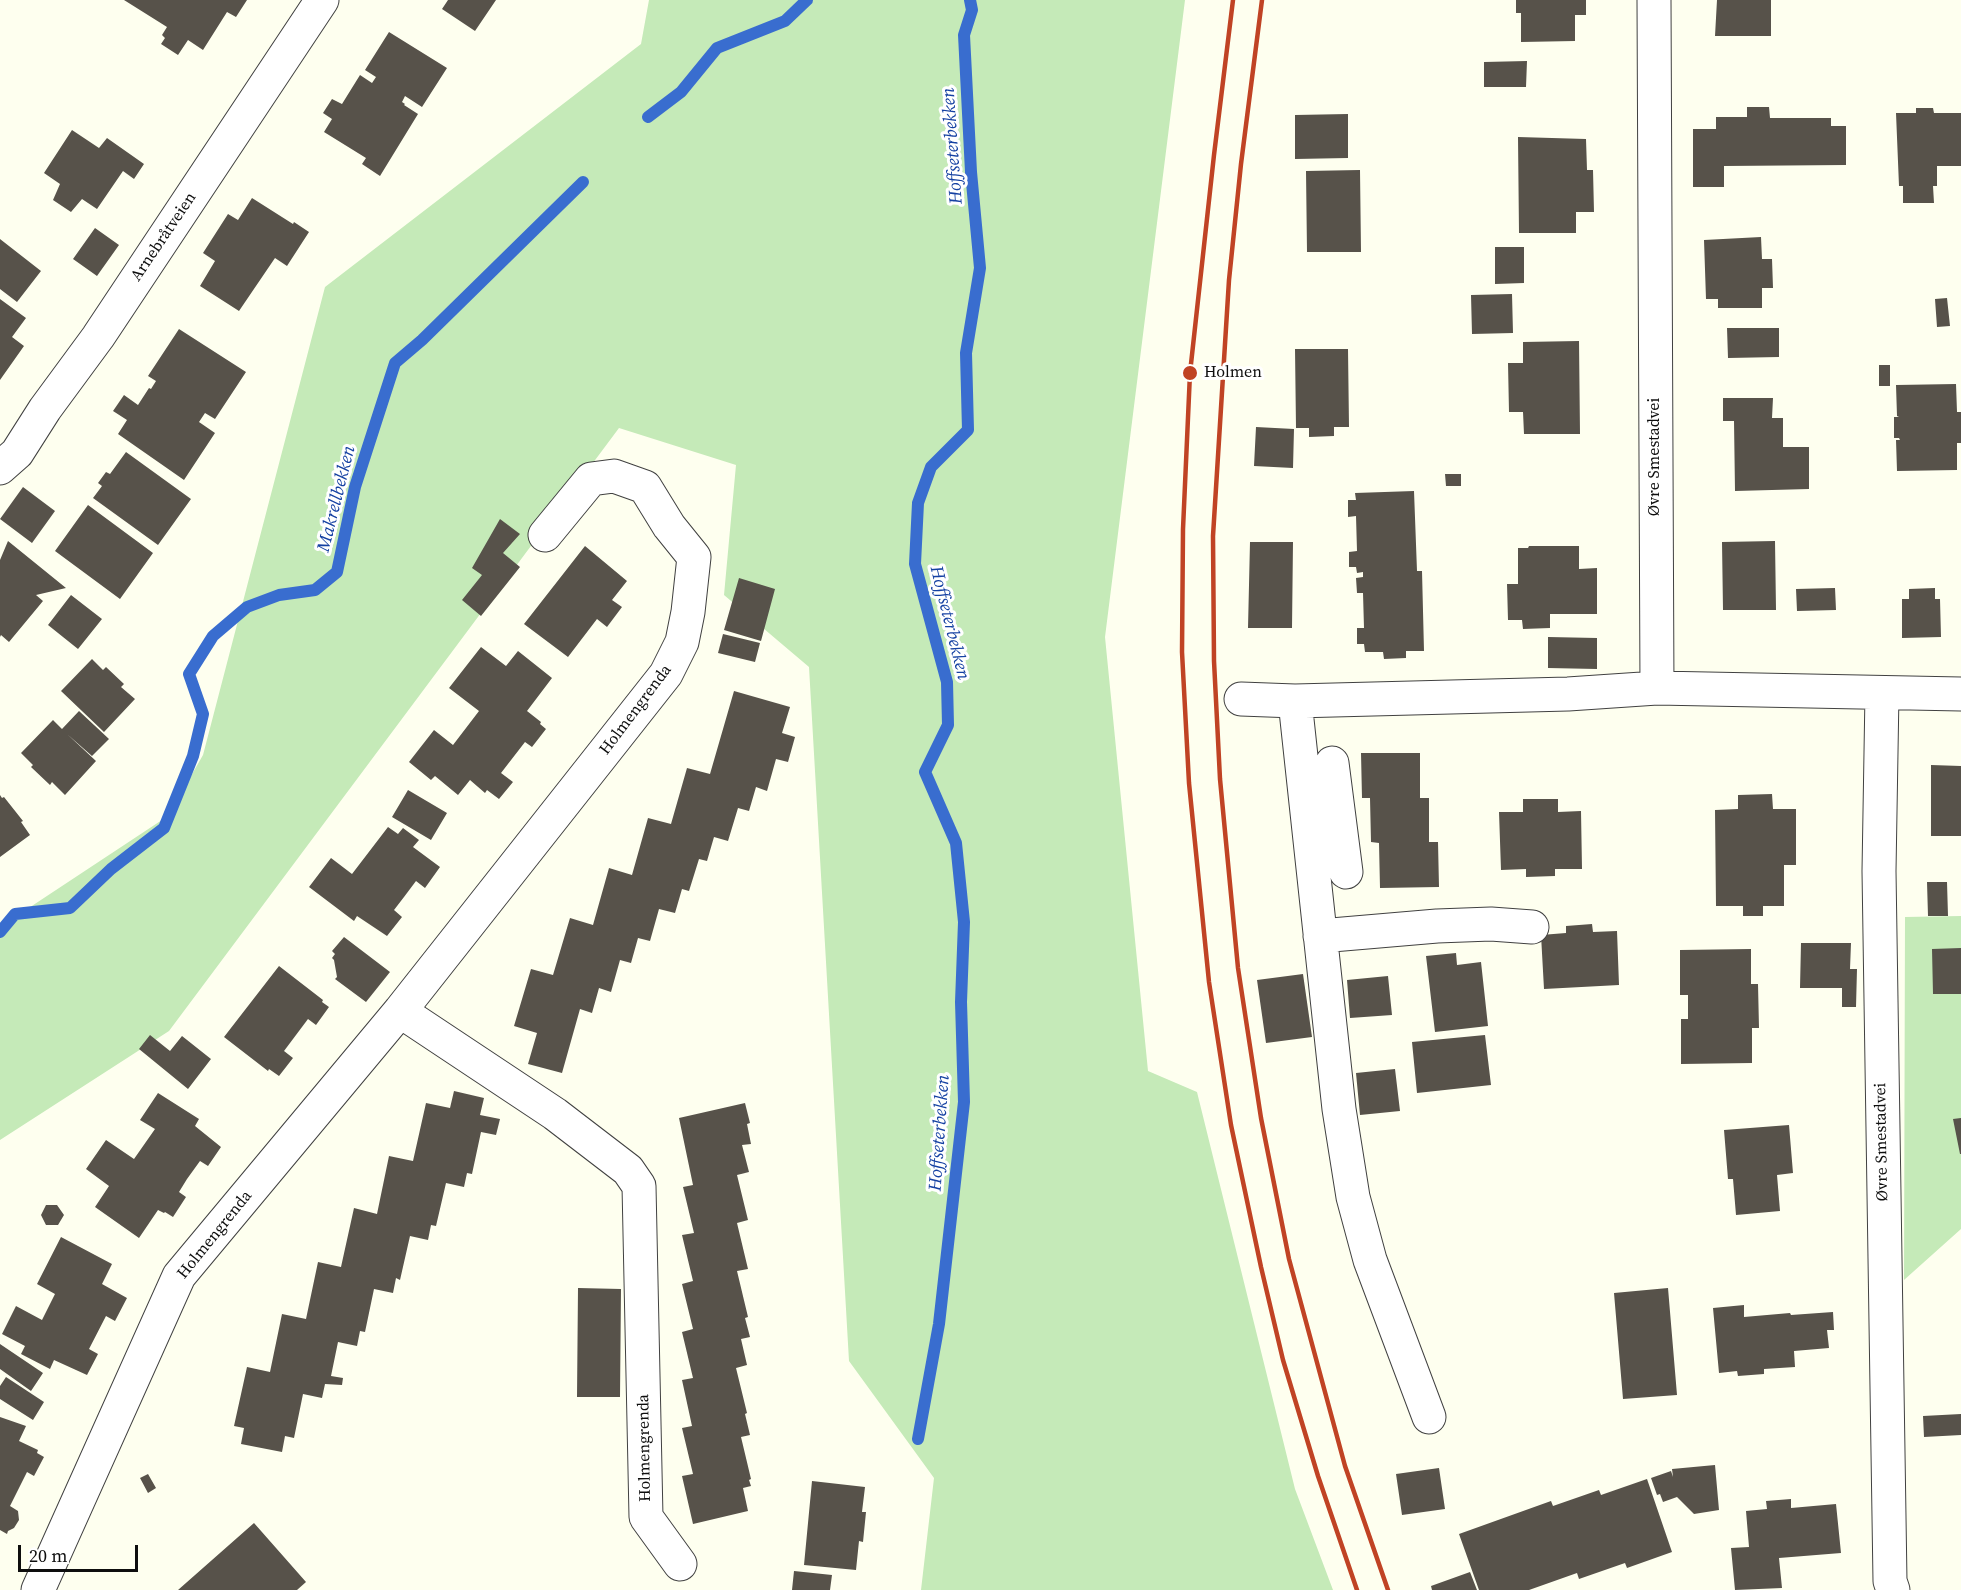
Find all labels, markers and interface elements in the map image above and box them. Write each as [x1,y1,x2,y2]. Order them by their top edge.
water label: Hoffseterbekken [938,87,968,205]
street label: Arnebråtveien [127,189,201,285]
place label: Holmen [1204,363,1262,383]
marker: Holmen [1181,364,1199,382]
street label: Øvre Smestadvei [1645,398,1665,516]
water label: Makrellbekken [313,444,361,554]
water label: Hoffseterbekken [924,564,974,682]
street label: Holmengrenda [596,661,676,759]
water label: Hoffseterbekken [925,1074,955,1192]
street label: Øvre Smestadvei [1871,1083,1893,1201]
street label: Holmengrenda [174,1187,256,1283]
street label: Holmengrenda [634,1394,656,1502]
scale bar [21,1533,141,1571]
text: 20 m [29,1543,67,1568]

